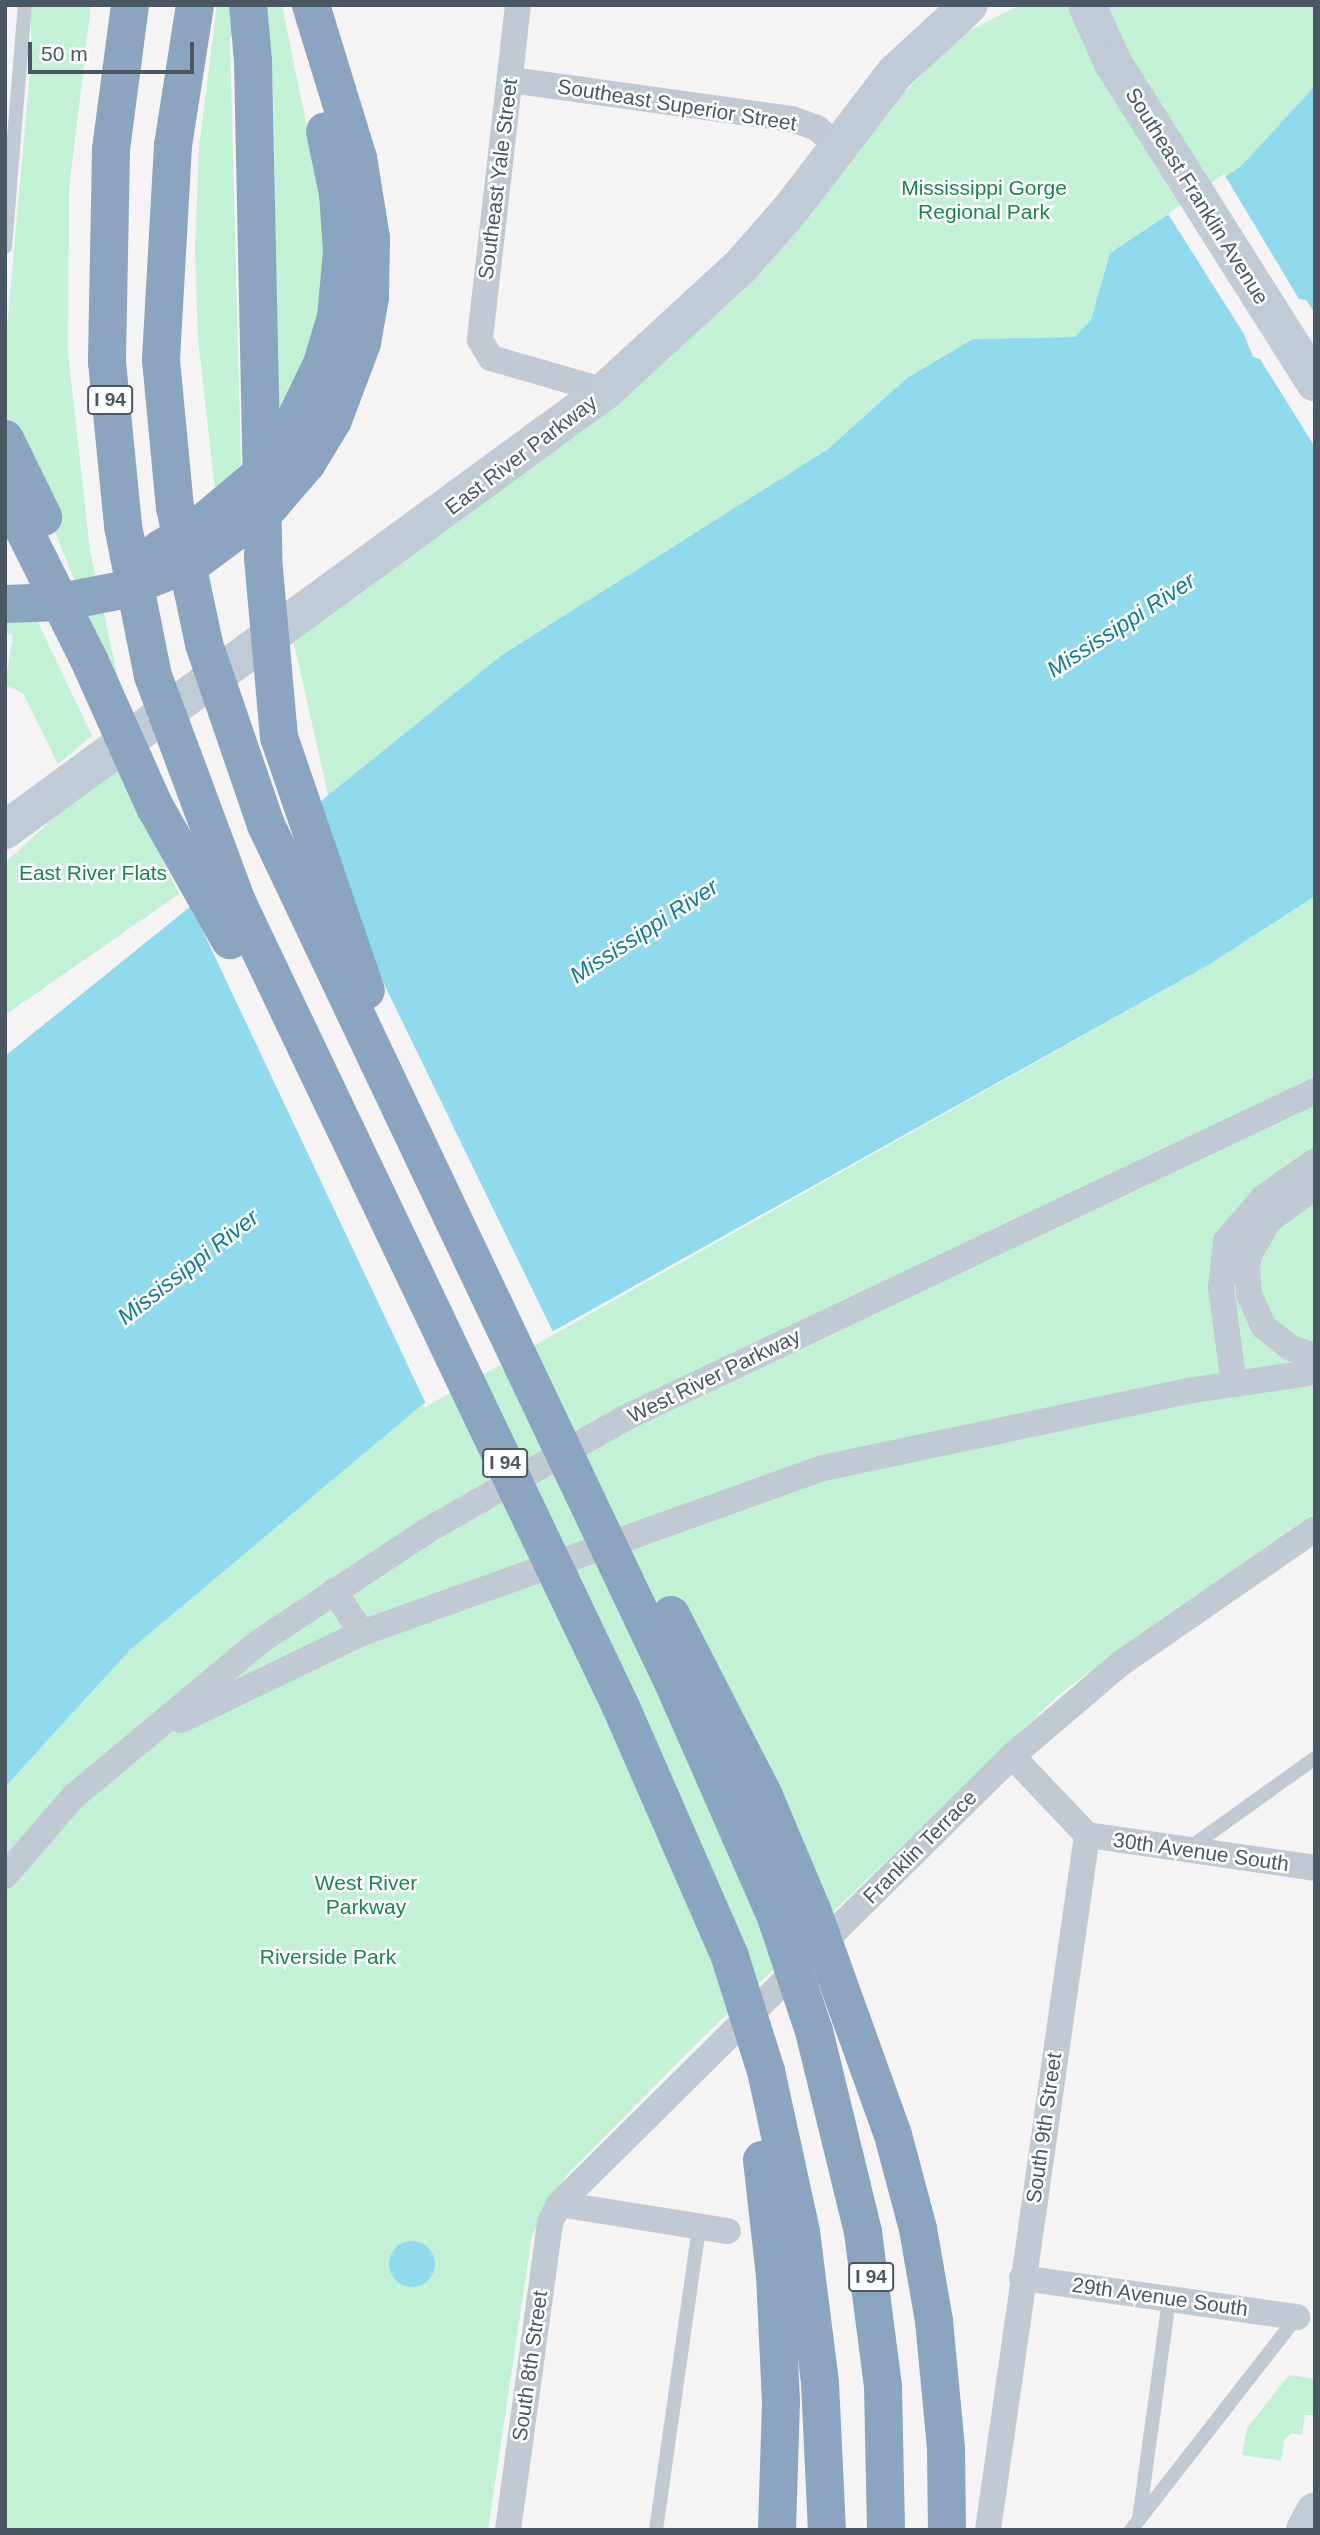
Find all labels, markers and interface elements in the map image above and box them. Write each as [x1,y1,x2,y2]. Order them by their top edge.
scale bar [32,28,198,72]
text: 50 m [41,42,88,65]
street label: Southeast Superior Street [556,74,798,136]
street label: Southeast Yale Street [473,77,523,281]
street label: Southeast Franklin Avenue [1120,83,1274,309]
park label: Mississippi Gorge Regional Park [901,175,1067,225]
road number: I 94 [86,384,134,416]
street label: East River Parkway [440,390,602,520]
water label: Mississippi River [1042,567,1200,683]
park label: East River Flats [19,860,167,886]
water label: Mississippi River [565,873,723,989]
water label: Mississippi River [112,1203,264,1331]
street label: West River Parkway [624,1323,804,1429]
road number: I 94 [480,1448,530,1478]
street label: Franklin Terrace [858,1785,982,1909]
street label: 30th Avenue South [1111,1827,1291,1877]
park label: West River Parkway [315,1870,417,1920]
park label: Riverside Park [260,1944,396,1970]
street label: South 9th Street [1021,2051,1067,2205]
road number: I 94 [846,2262,896,2292]
street label: 29th Avenue South [1070,2272,1250,2322]
street label: South 8th Street [507,2289,553,2443]

